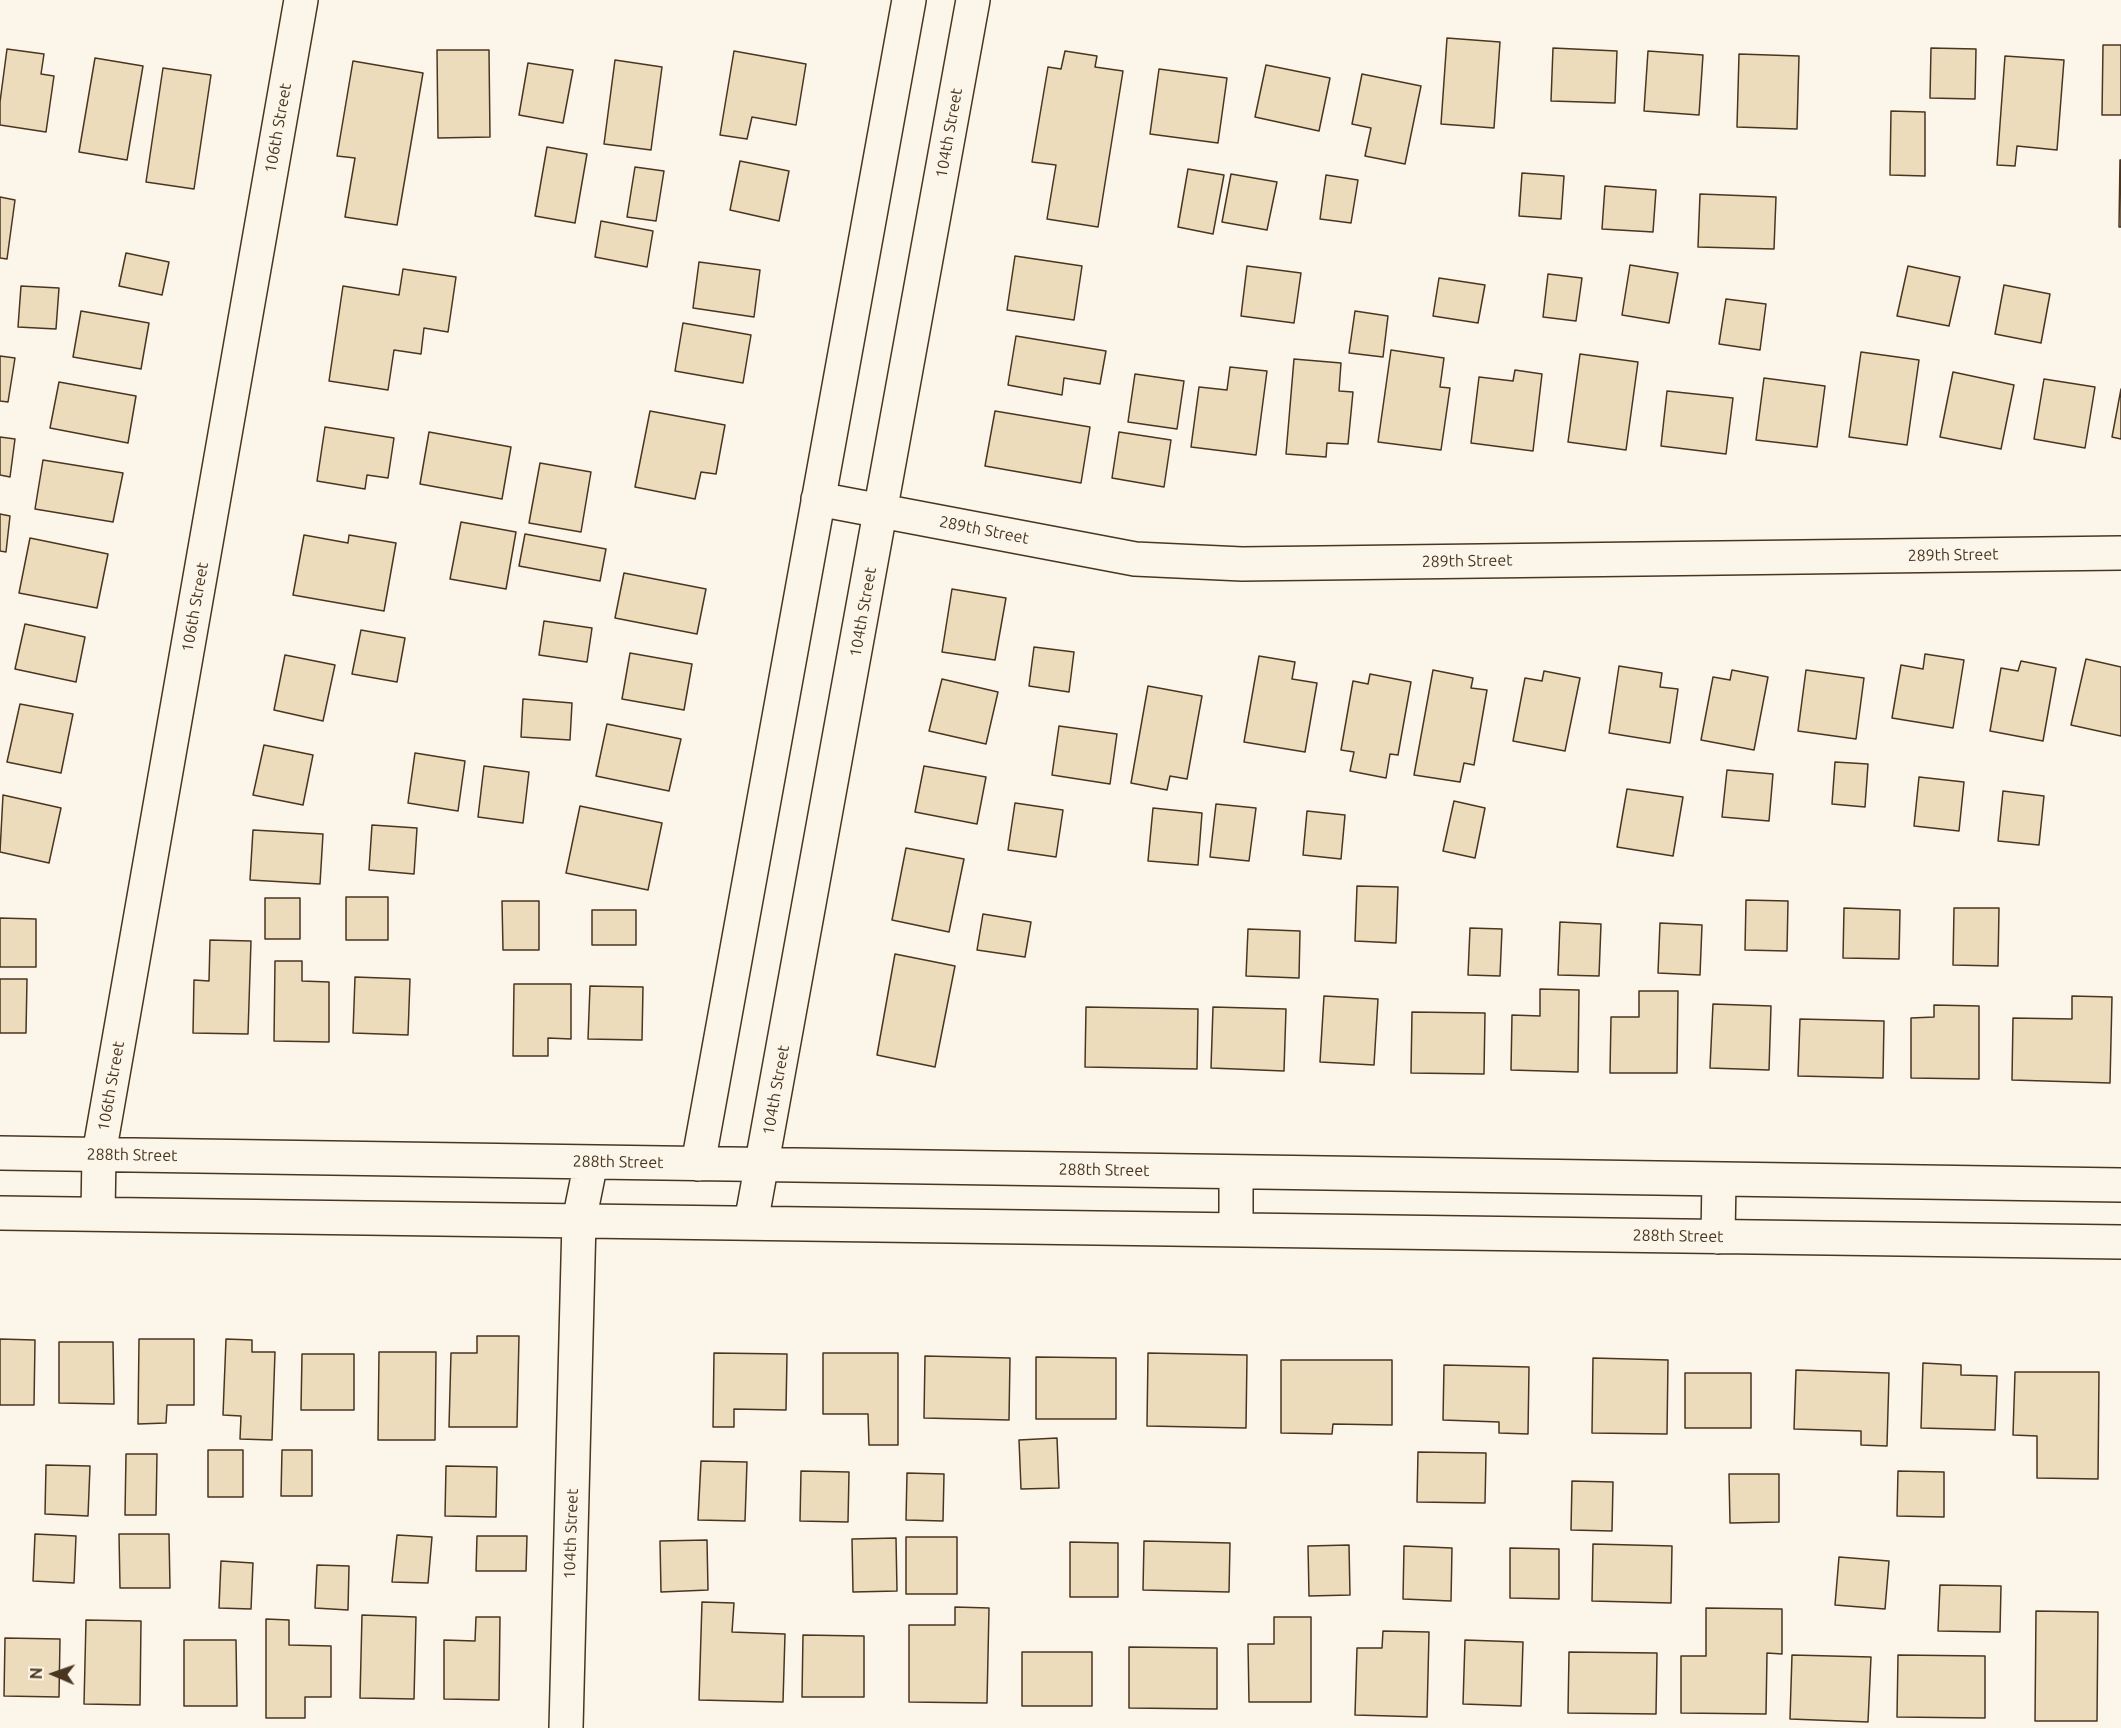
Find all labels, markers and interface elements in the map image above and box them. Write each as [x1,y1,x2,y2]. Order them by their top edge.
street label: 106th Street [261,82,295,174]
street label: 104th Street [932,87,966,179]
street label: 289th Street [938,512,1030,548]
street label: 289th Street [1907,545,1999,565]
street label: 289th Street [1421,551,1513,571]
street label: 106th Street [178,561,212,653]
street label: 104th Street [846,566,880,658]
street label: 106th Street [94,1040,128,1132]
street label: 104th Street [759,1044,793,1136]
street label: 288th Street [86,1145,178,1165]
street label: 288th Street [572,1152,664,1172]
street label: 288th Street [1058,1160,1150,1180]
street label: 288th Street [1632,1226,1724,1246]
street label: 104th Street [560,1488,582,1580]
north arrow [24,1644,84,1704]
text: N [27,1667,45,1680]

